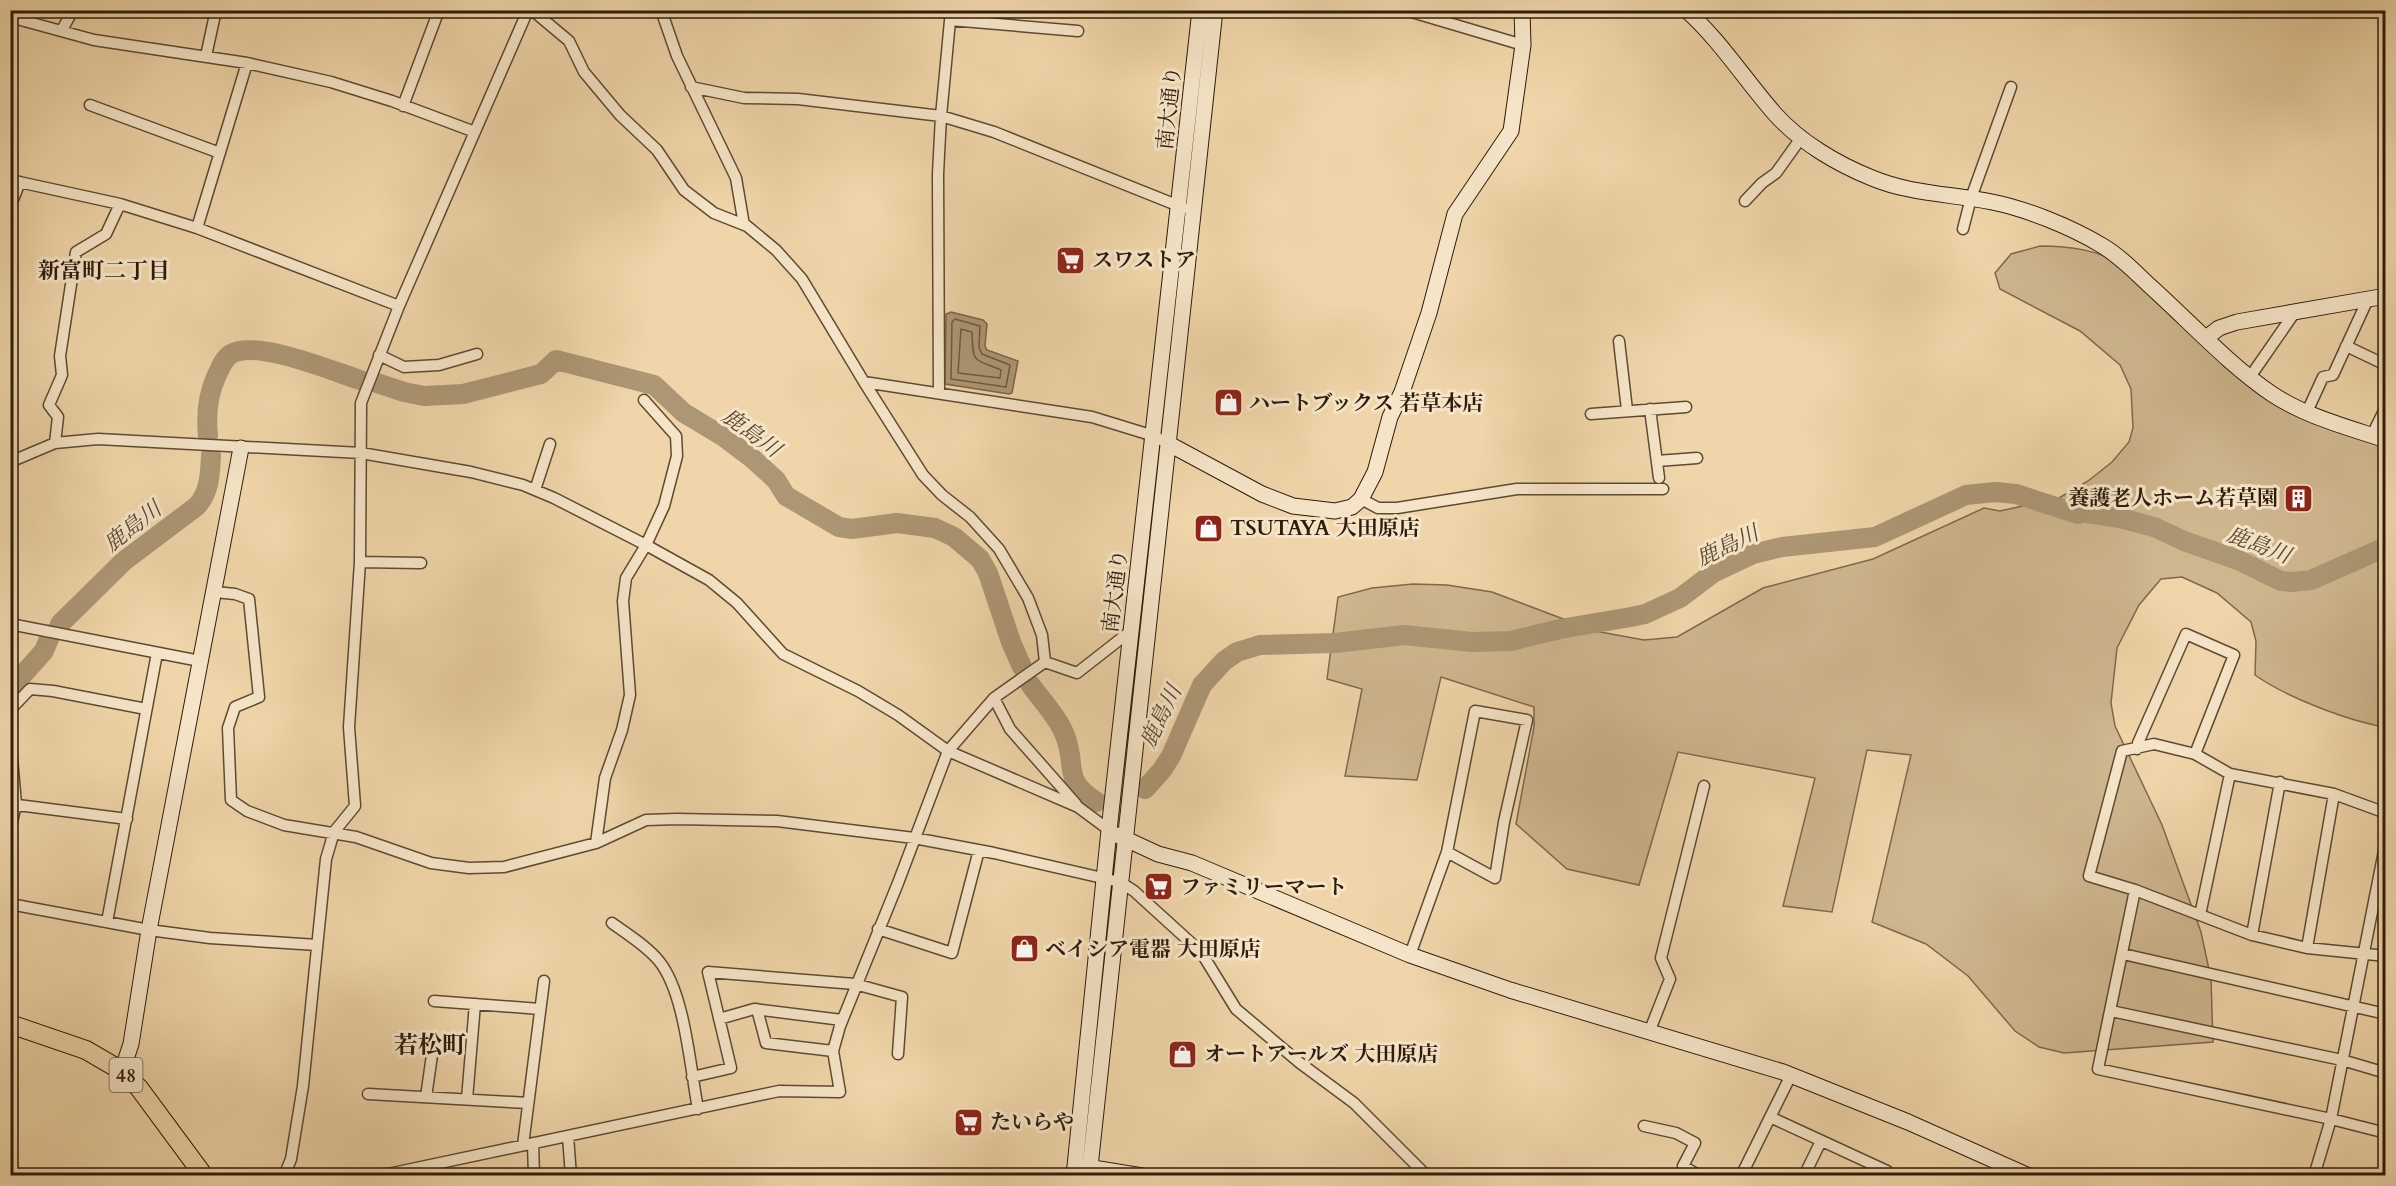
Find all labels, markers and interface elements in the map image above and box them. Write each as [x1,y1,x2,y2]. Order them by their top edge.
street label: 南大通り [1151,65,1188,151]
supermarket icon: スワストア [1055,244,1087,276]
place label: スワストア [1092,246,1196,275]
district label: 新富町二丁目 [38,256,170,286]
shop icon: ハートブックス 若草本店 [1212,387,1244,419]
place label: ハートブックス 若草本店 [1249,389,1483,418]
water label: 鹿島川 [716,401,789,466]
building icon: 養護老人ホーム若草園 [2283,482,2315,514]
place label: 養護老人ホーム若草園 [2068,484,2278,513]
water label: 鹿島川 [97,493,169,559]
shop icon: TSUTAYA 大田原店 [1193,512,1225,544]
place label: TSUTAYA 大田原店 [1230,514,1420,543]
water label: 鹿島川 [1691,518,1765,573]
water label: 鹿島川 [2222,519,2297,571]
street label: 南大通り [1096,548,1135,635]
water label: 鹿島川 [1133,678,1190,753]
supermarket icon: ファミリーマート [1143,871,1175,903]
place label: ファミリーマート [1180,873,1348,902]
shop icon: ベイシア電器 大田原店 [1008,933,1040,965]
place label: ベイシア電器 大田原店 [1045,935,1261,964]
district label: 若松町 [394,1029,466,1062]
shop icon: オートアールズ 大田原店 [1167,1038,1199,1070]
place label: オートアールズ 大田原店 [1204,1040,1438,1069]
road number: 48 [110,1058,142,1092]
supermarket icon: たいらや [953,1106,985,1138]
place label: たいらや [990,1108,1074,1137]

